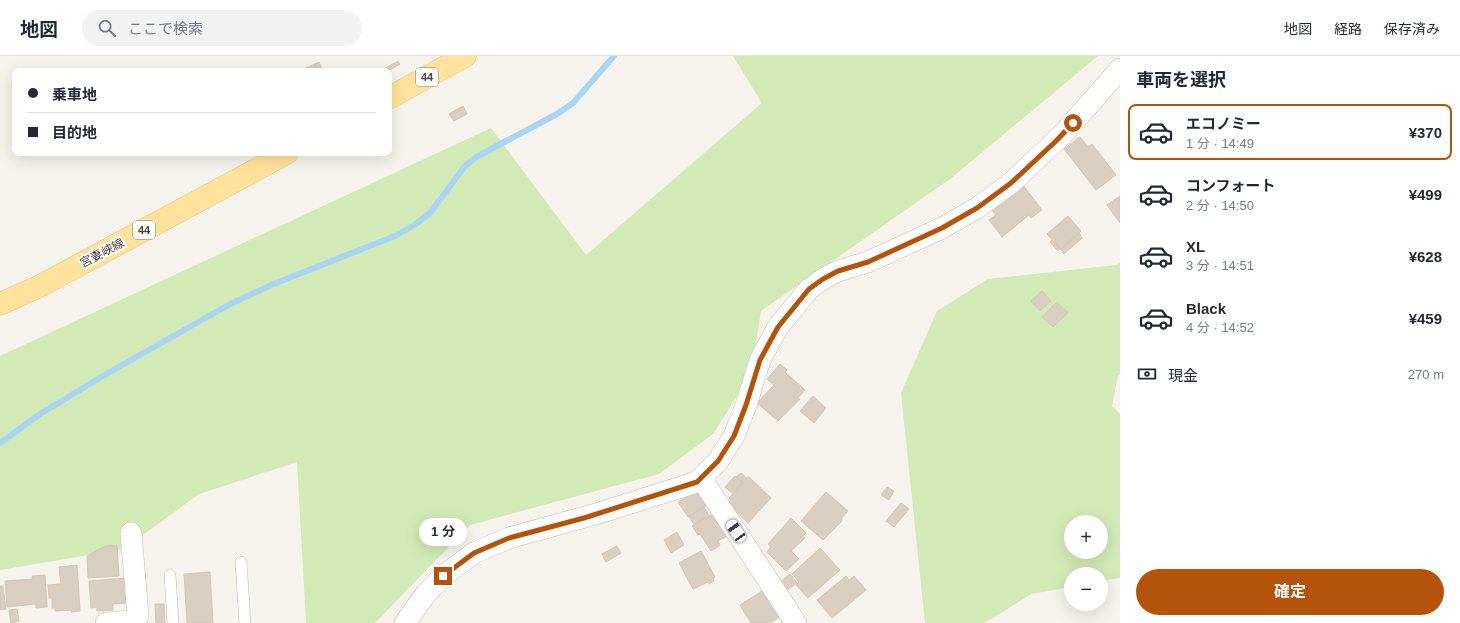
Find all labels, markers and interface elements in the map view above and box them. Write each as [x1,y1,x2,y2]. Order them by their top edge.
search box [82,10,362,46]
icon: search [96,17,118,39]
text: 地図 [20,19,58,40]
text: ここで検索 [128,20,203,37]
text: 地図 [1284,21,1312,37]
text: 経路 [1334,21,1362,37]
text: 保存済み [1384,21,1440,37]
road number: 44 [416,68,438,86]
text: 車両を選択 [1136,70,1226,90]
text: 乗車地 [52,86,97,103]
route start [1064,114,1082,132]
icon: car [1138,114,1174,150]
text: エコノミー [1186,115,1261,132]
text: 目的地 [52,124,97,141]
text: ¥370 [1409,124,1442,141]
text: 1 分 · 14:49 [1186,136,1254,151]
icon: car [1138,176,1174,212]
text: コンフォート [1186,177,1276,194]
text: ¥499 [1409,186,1442,203]
text: 2 分 · 14:50 [1186,198,1254,213]
road number: 44 [133,221,155,239]
street label: 宮妻峡線 [78,236,126,270]
icon: car [1138,238,1174,274]
text: XL [1186,238,1205,255]
text: ¥628 [1409,248,1442,265]
text: 3 分 · 14:51 [1186,258,1254,273]
icon: car [1138,300,1174,336]
text: Black [1186,300,1226,317]
text: ¥459 [1409,310,1442,327]
text: 4 分 · 14:52 [1186,320,1254,335]
icon: cash [1136,363,1158,385]
text: 現金 [1168,367,1198,384]
text: 270 m [1408,367,1444,382]
map controls [1064,515,1108,611]
button: + [1064,515,1108,559]
callout: 1 分 [419,518,467,546]
car [724,518,748,544]
text: 1 分 [431,524,455,539]
route end [434,567,452,585]
button: − [1064,567,1108,611]
button: 確定 [1136,569,1444,615]

